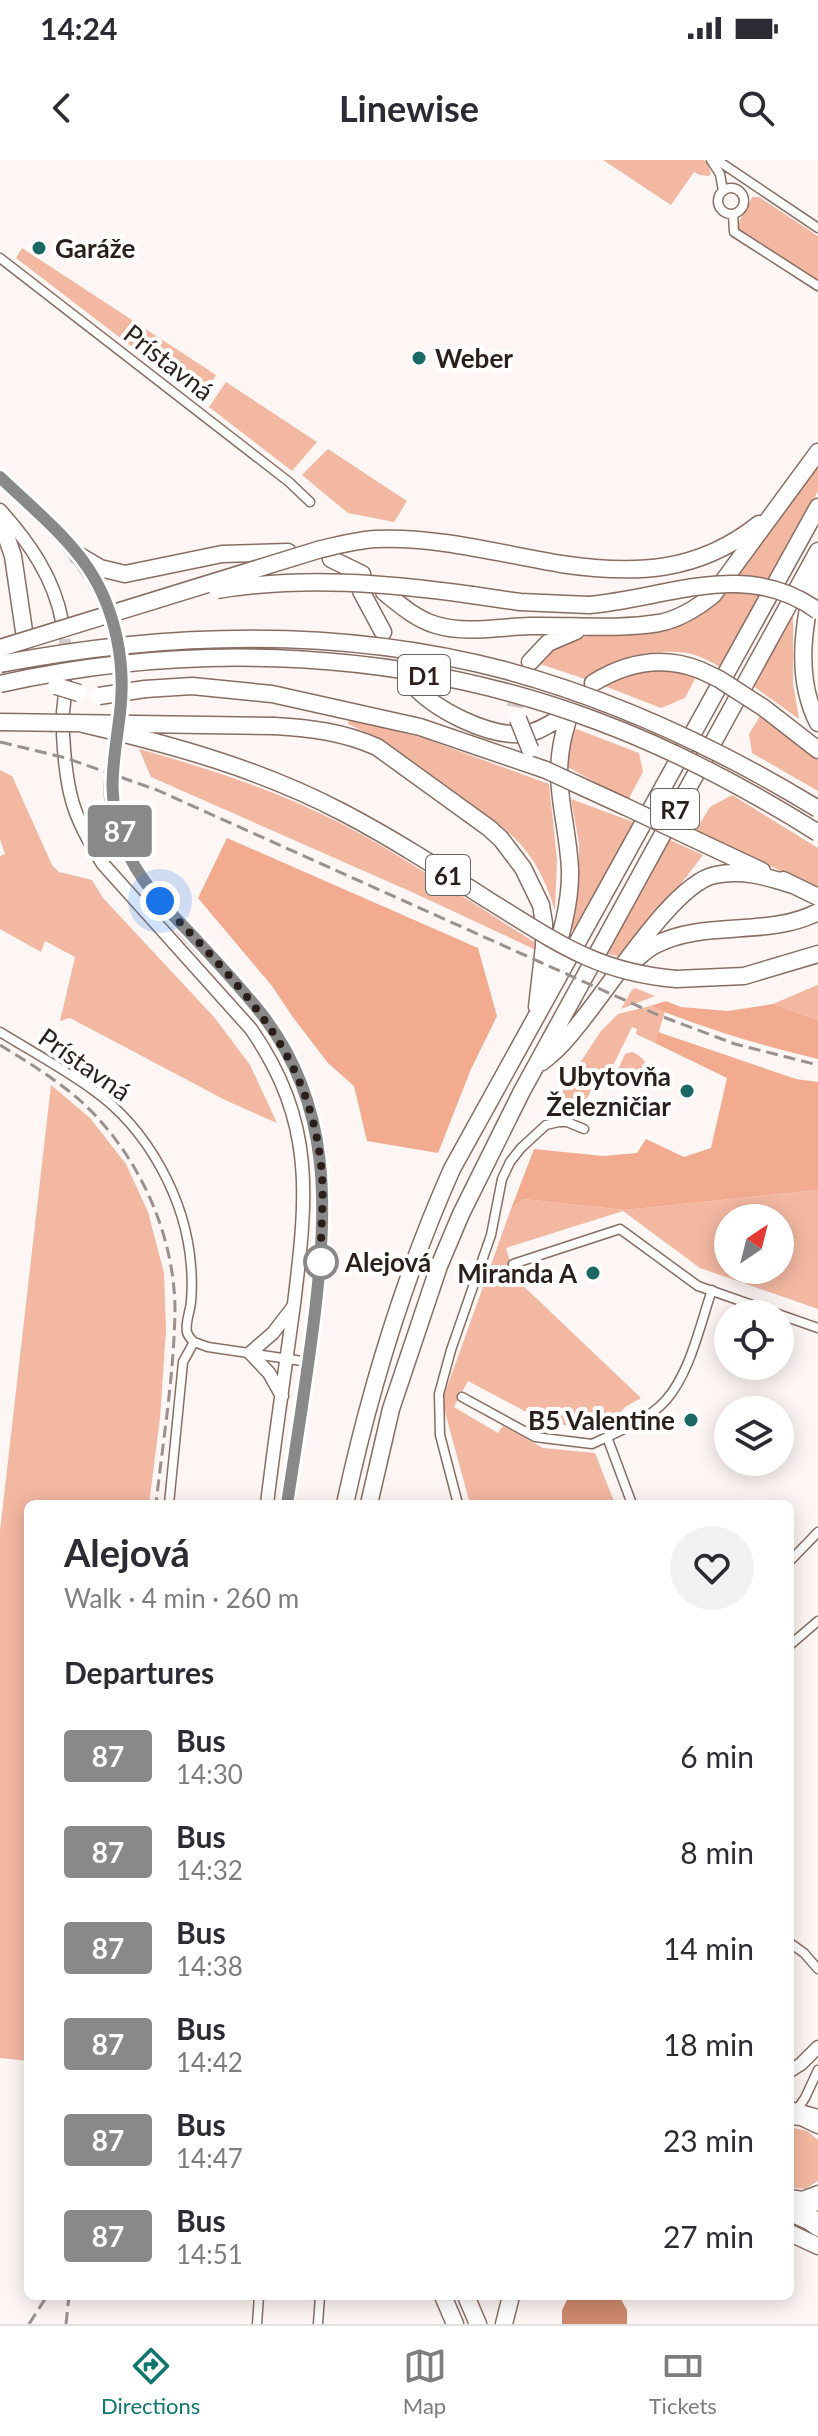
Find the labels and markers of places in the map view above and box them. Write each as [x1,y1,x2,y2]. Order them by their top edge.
place label: Garáže [55,232,135,264]
marker: Garáže [30,239,48,257]
place label: Weber [435,342,513,374]
marker: Weber [410,349,428,367]
place label: Ubytovňa Železničiar [546,1060,671,1122]
marker: Ubytovňa Železničiar [678,1082,696,1100]
marker: Alejová [304,1245,338,1279]
place label: Alejová [344,1246,431,1278]
place label: Miranda A [457,1257,578,1289]
marker: Miranda A [584,1264,602,1282]
place label: B5 Valentine [528,1404,675,1436]
marker: B5 Valentine [682,1411,700,1429]

